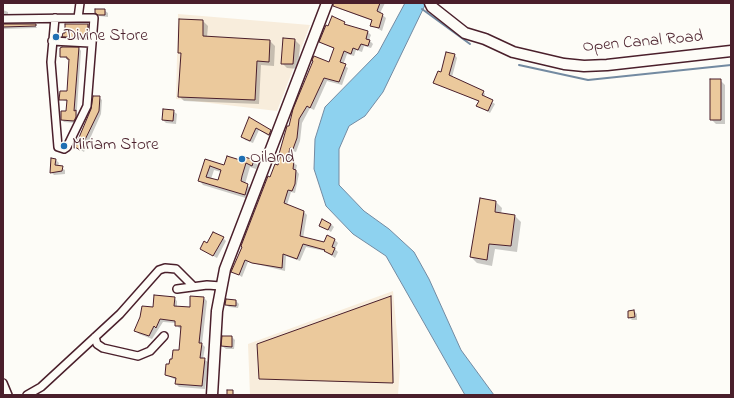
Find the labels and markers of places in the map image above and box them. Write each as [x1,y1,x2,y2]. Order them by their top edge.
place label: Divine Store [64,27,148,47]
marker: Divine Store [51,32,61,42]
place label: Miriam Store [72,136,159,156]
marker: Miriam Store [59,141,69,151]
place label: Oiland [250,149,294,169]
marker: Oiland [237,154,247,164]

